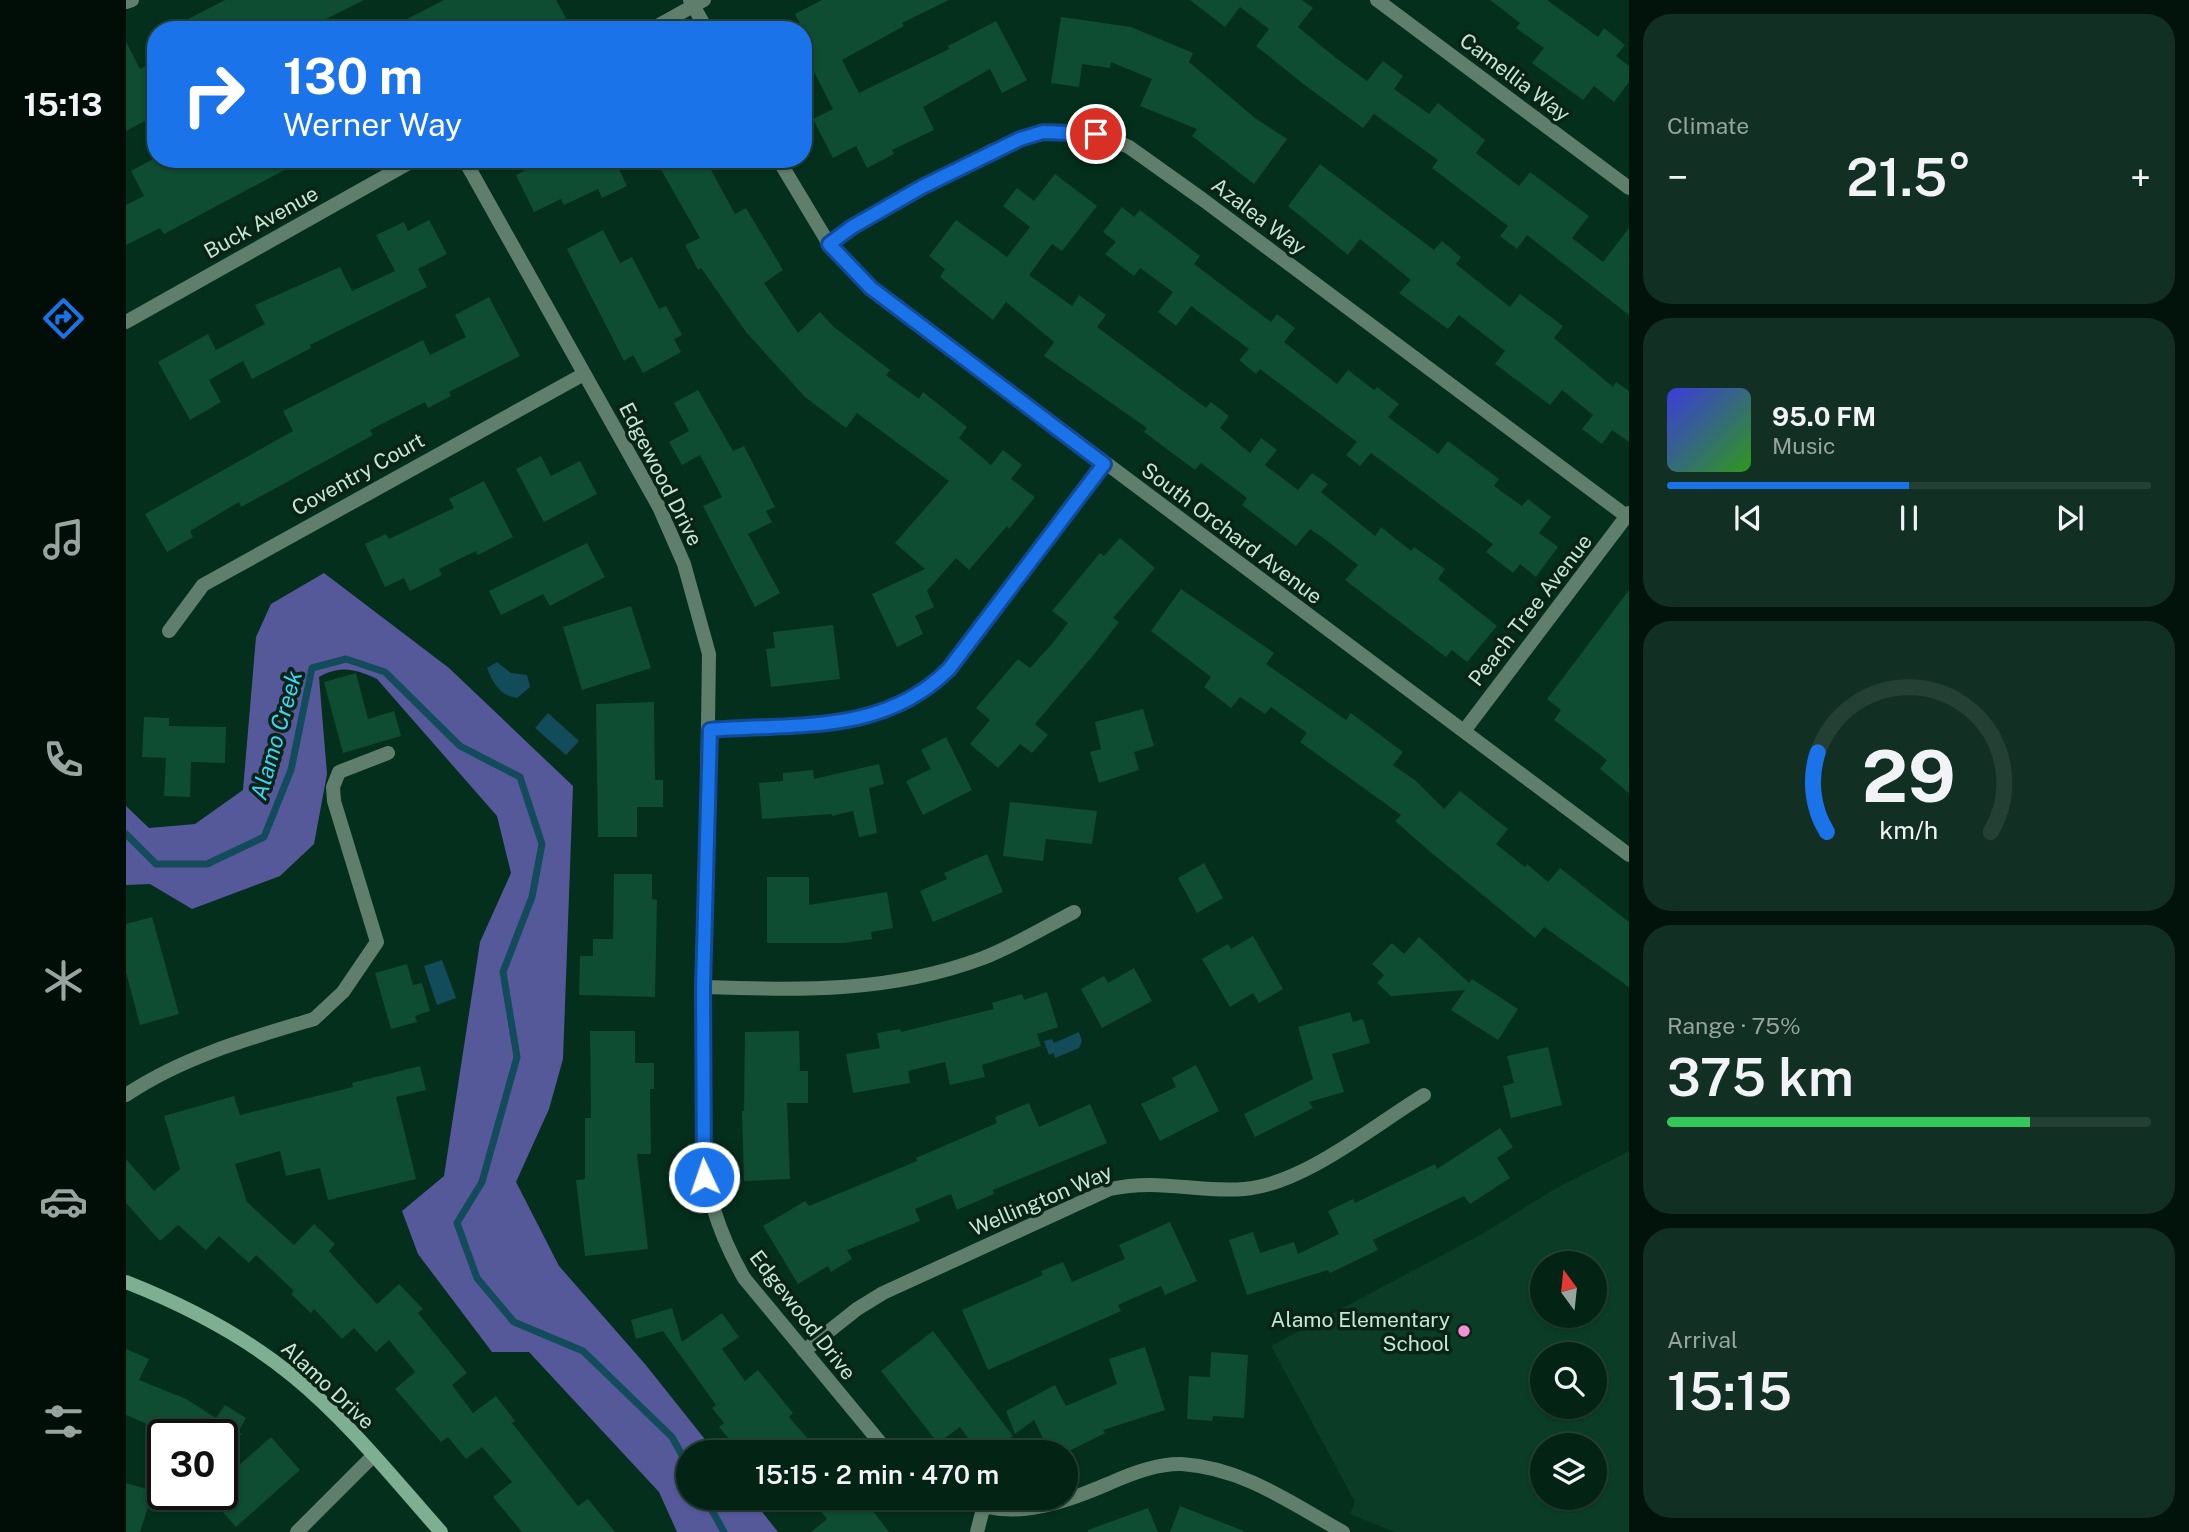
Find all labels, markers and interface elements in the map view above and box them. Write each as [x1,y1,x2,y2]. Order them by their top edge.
street label: Camellia Way [1455,27,1575,127]
text: 130 m [283,47,423,105]
icon: right [168,49,259,140]
text: 15:13 [24,86,102,123]
pin [1066,104,1126,164]
text: Werner Way [283,106,462,143]
text: Climate [1667,112,1749,139]
icon: arrive [1077,115,1115,153]
text: 21.5° [1846,147,1972,208]
text: − [1667,155,1688,200]
text: + [2130,155,2151,200]
street label: Azalea Way [1207,172,1311,260]
street label: Buck Avenue [200,180,322,264]
icon: directions [39,294,88,343]
street label: Edgewood Drive [614,398,708,550]
text: 95.0 FM [1772,401,1876,432]
street label: Coventry Court [287,427,429,521]
text: Music [1772,432,1836,459]
street label: South Orchard Avenue [1137,457,1327,609]
icon: previous [1729,499,1767,537]
icon: pause [1890,499,1928,537]
icon: next [2051,499,2089,537]
icon: music [39,515,88,564]
street label: Peach Tree Avenue [1463,529,1597,691]
water label: Alamo Creek [245,667,307,803]
text: 29 [1862,733,1956,818]
icon: phone [39,735,88,784]
text: km/h [1880,815,1938,845]
icon: climate [39,956,88,1005]
text: Range · 75% [1667,1012,1801,1039]
text: 375 km [1667,1047,1854,1108]
position arrow [667,1140,741,1214]
street label: Wellington Way [966,1159,1116,1241]
icon: car [39,1177,88,1226]
street label: Edgewood Drive [745,1245,861,1385]
north arrow [1530,1251,1606,1328]
map controls [1530,1251,1607,1510]
place label: Alamo Elementary School [1271,1307,1450,1356]
marker: Alamo Elementary School [1456,1323,1472,1339]
text: Arrival [1667,1326,1738,1353]
street label: Alamo Drive [276,1336,380,1434]
button: search [1530,1342,1607,1419]
text: 15:15 [1667,1361,1792,1422]
icon: filters [39,1397,88,1446]
speed limit sign: 30 [147,1419,238,1510]
button: layers [1530,1433,1607,1510]
text: 15:15 · 2 min · 470 m [755,1459,999,1490]

